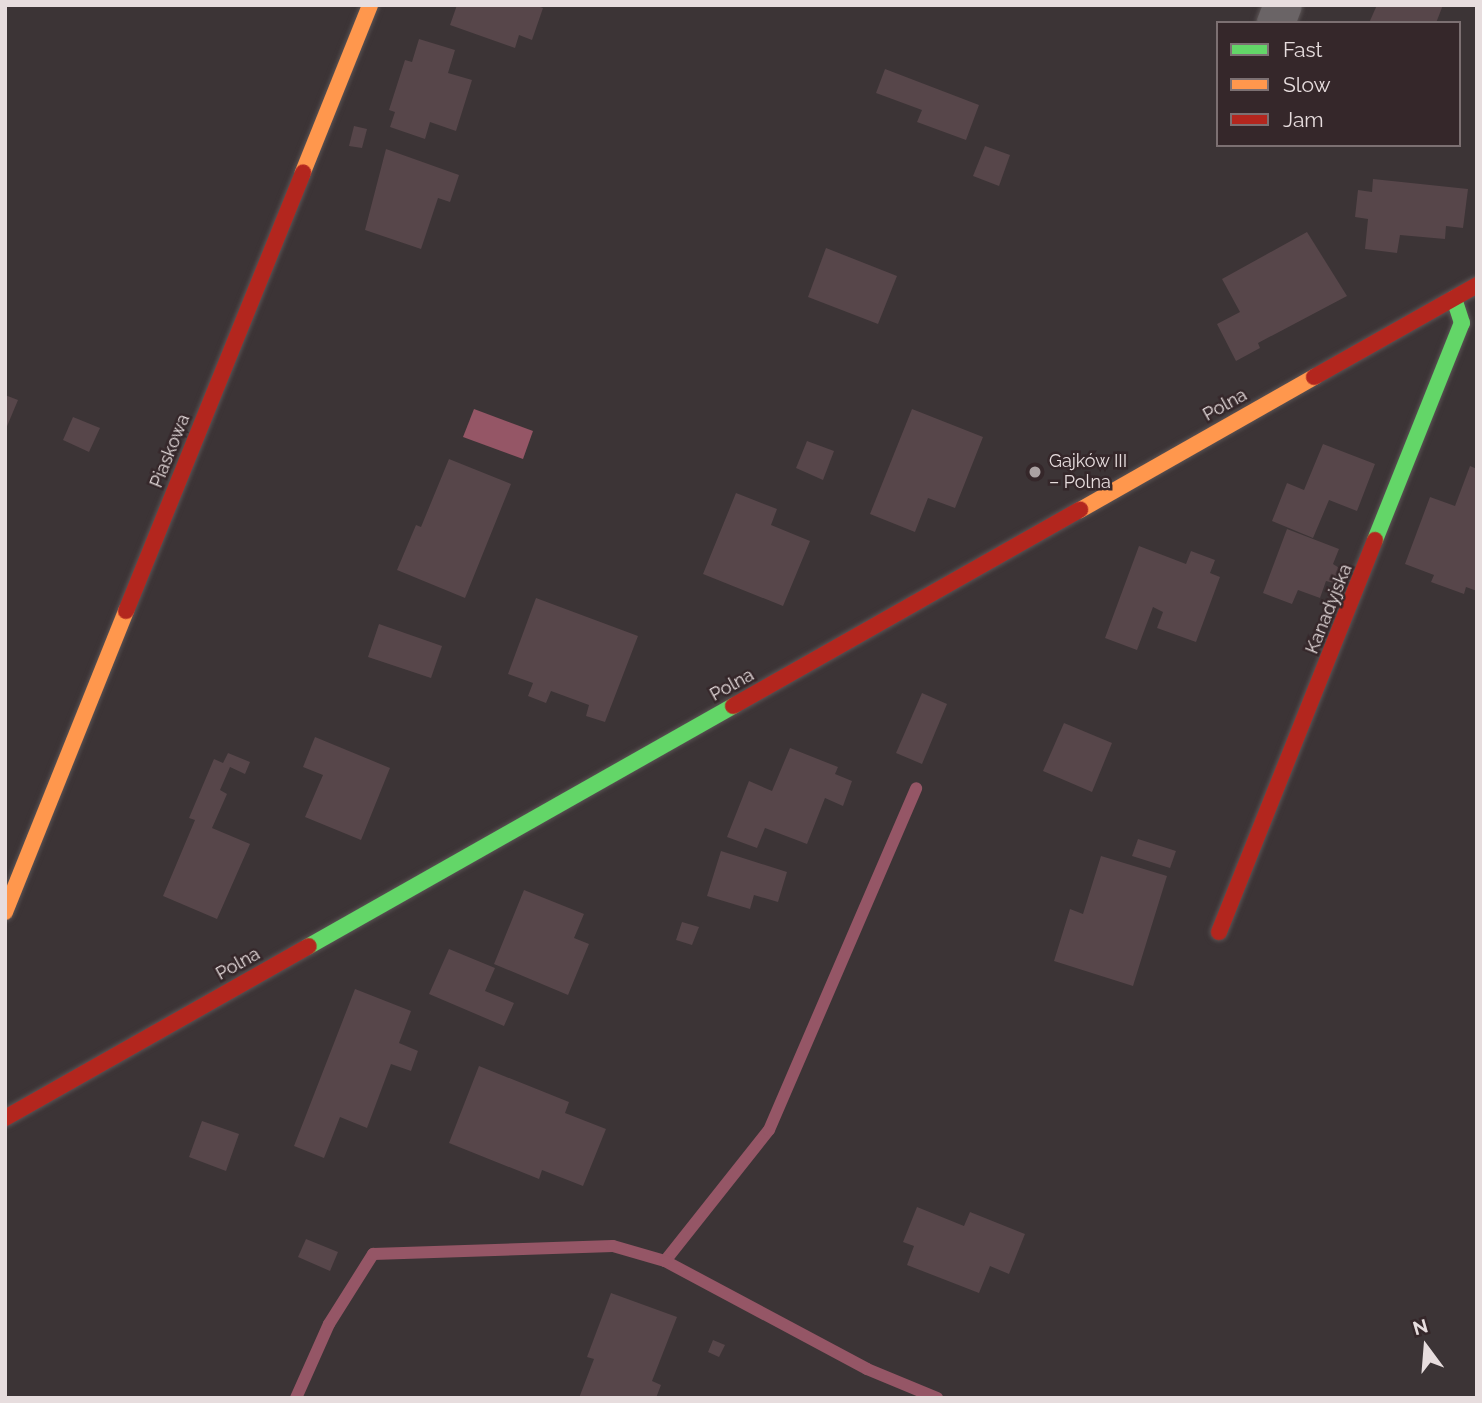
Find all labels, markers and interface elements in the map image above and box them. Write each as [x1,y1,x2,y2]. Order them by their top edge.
legend [1216,21,1461,147]
text: Fast [1283,37,1323,62]
text: Slow [1283,72,1331,97]
text: Jam [1283,107,1324,132]
street label: Polna [1199,384,1251,426]
street label: Piaskowa [146,411,194,491]
place label: Gajków III – Polna [1049,451,1128,494]
marker: Gajków III – Polna [1027,464,1043,480]
street label: Kanadyjska [1301,561,1357,657]
street label: Polna [706,664,758,706]
street label: Polna [212,943,264,985]
north arrow [1391,1312,1461,1382]
text: N [1410,1314,1430,1339]

